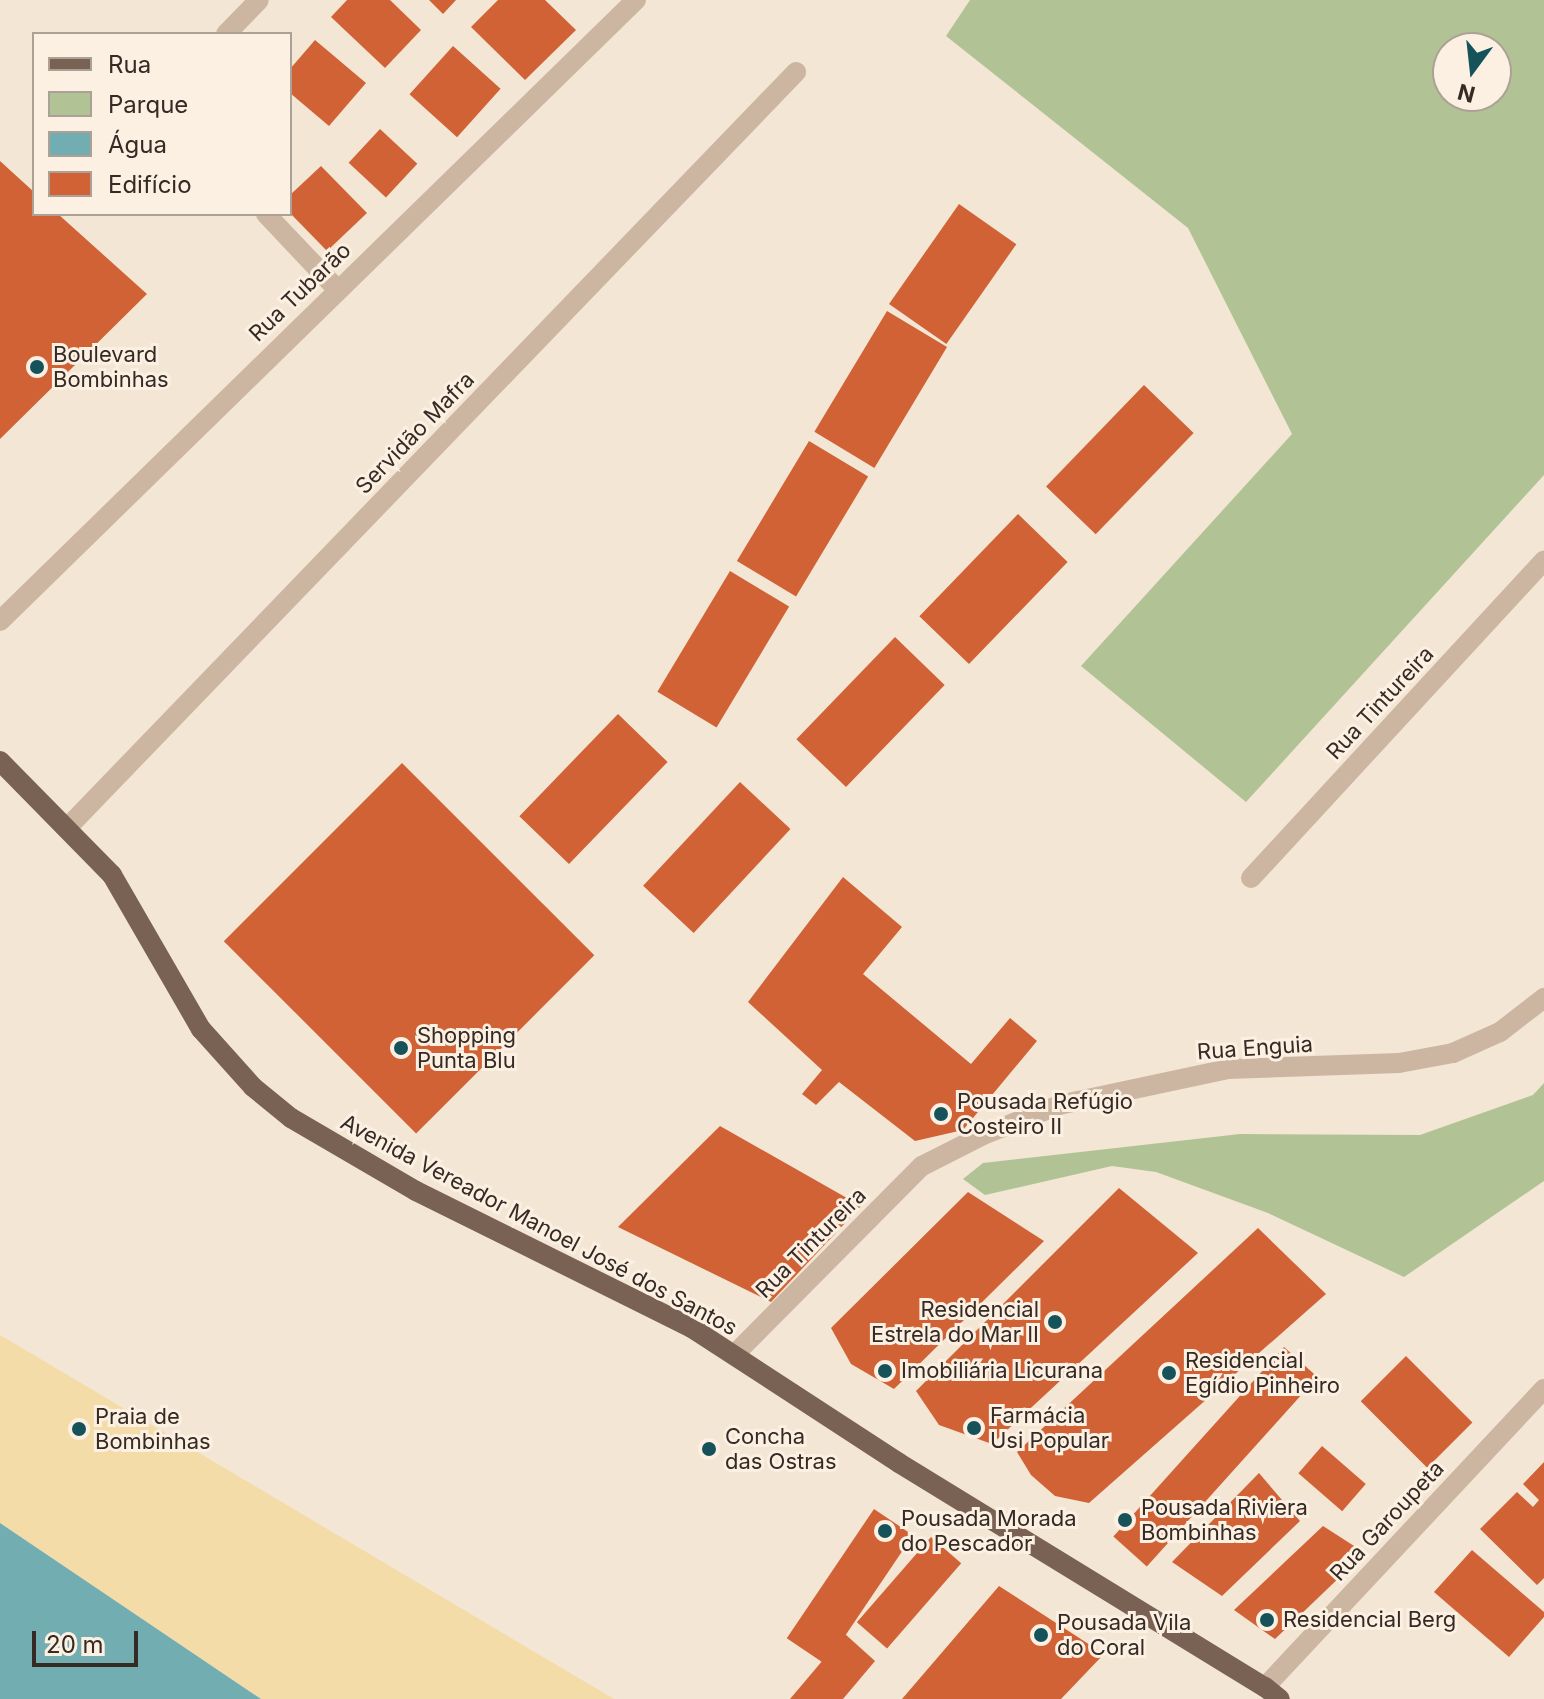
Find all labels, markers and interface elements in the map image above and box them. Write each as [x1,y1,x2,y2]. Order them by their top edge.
legend [32,32,292,216]
north arrow [1432,32,1512,112]
text: Rua [108,50,151,79]
text: N [1455,79,1478,108]
text: Parque [108,90,188,119]
text: Água [108,130,167,159]
text: Edifício [108,170,192,199]
street label: Rua Tubarão [244,237,356,347]
place label: Boulevard Bombinhas [53,341,169,392]
marker: Boulevard Bombinhas [28,358,46,376]
street label: Servidão Mafra [350,366,480,500]
street label: Rua Tintureira [1321,641,1439,765]
place label: Shopping Punta Blu [417,1022,516,1074]
street label: Rua Enguia [1196,1031,1314,1065]
marker: Shopping Punta Blu [392,1039,410,1057]
place label: Pousada Refúgio Costeiro II [957,1088,1133,1140]
marker: Pousada Refúgio Costeiro II [932,1105,950,1123]
street label: Avenida Vereador Manoel José dos Santos [336,1109,742,1341]
street label: Rua Tintureira [750,1182,872,1304]
place label: Residencial Estrela do Mar II [871,1296,1039,1348]
marker: Residencial Estrela do Mar II [1046,1313,1064,1331]
place label: Residencial Egídio Pinheiro [1185,1347,1340,1398]
place label: Imobiliária Licurana [901,1358,1103,1384]
marker: Imobiliária Licurana [876,1362,894,1380]
marker: Residencial Egídio Pinheiro [1160,1364,1178,1382]
place label: Farmácia Usi Popular [990,1402,1109,1454]
place label: Praia de Bombinhas [95,1403,211,1454]
marker: Farmácia Usi Popular [965,1419,983,1437]
marker: Praia de Bombinhas [70,1420,88,1438]
place label: Concha das Ostras [725,1423,837,1474]
marker: Concha das Ostras [700,1440,718,1458]
street label: Rua Garoupeta [1325,1455,1449,1587]
place label: Pousada Riviera Bombinhas [1141,1494,1308,1546]
place label: Pousada Morada do Pescador [901,1505,1077,1556]
marker: Pousada Riviera Bombinhas [1116,1511,1134,1529]
marker: Pousada Morada do Pescador [876,1522,894,1540]
place label: Residencial Berg [1283,1607,1456,1633]
place label: Pousada Vila do Coral [1057,1609,1191,1660]
marker: Residencial Berg [1258,1611,1276,1629]
scale bar [36,1615,142,1665]
marker: Pousada Vila do Coral [1032,1626,1050,1644]
text: 20 m [46,1630,104,1659]

